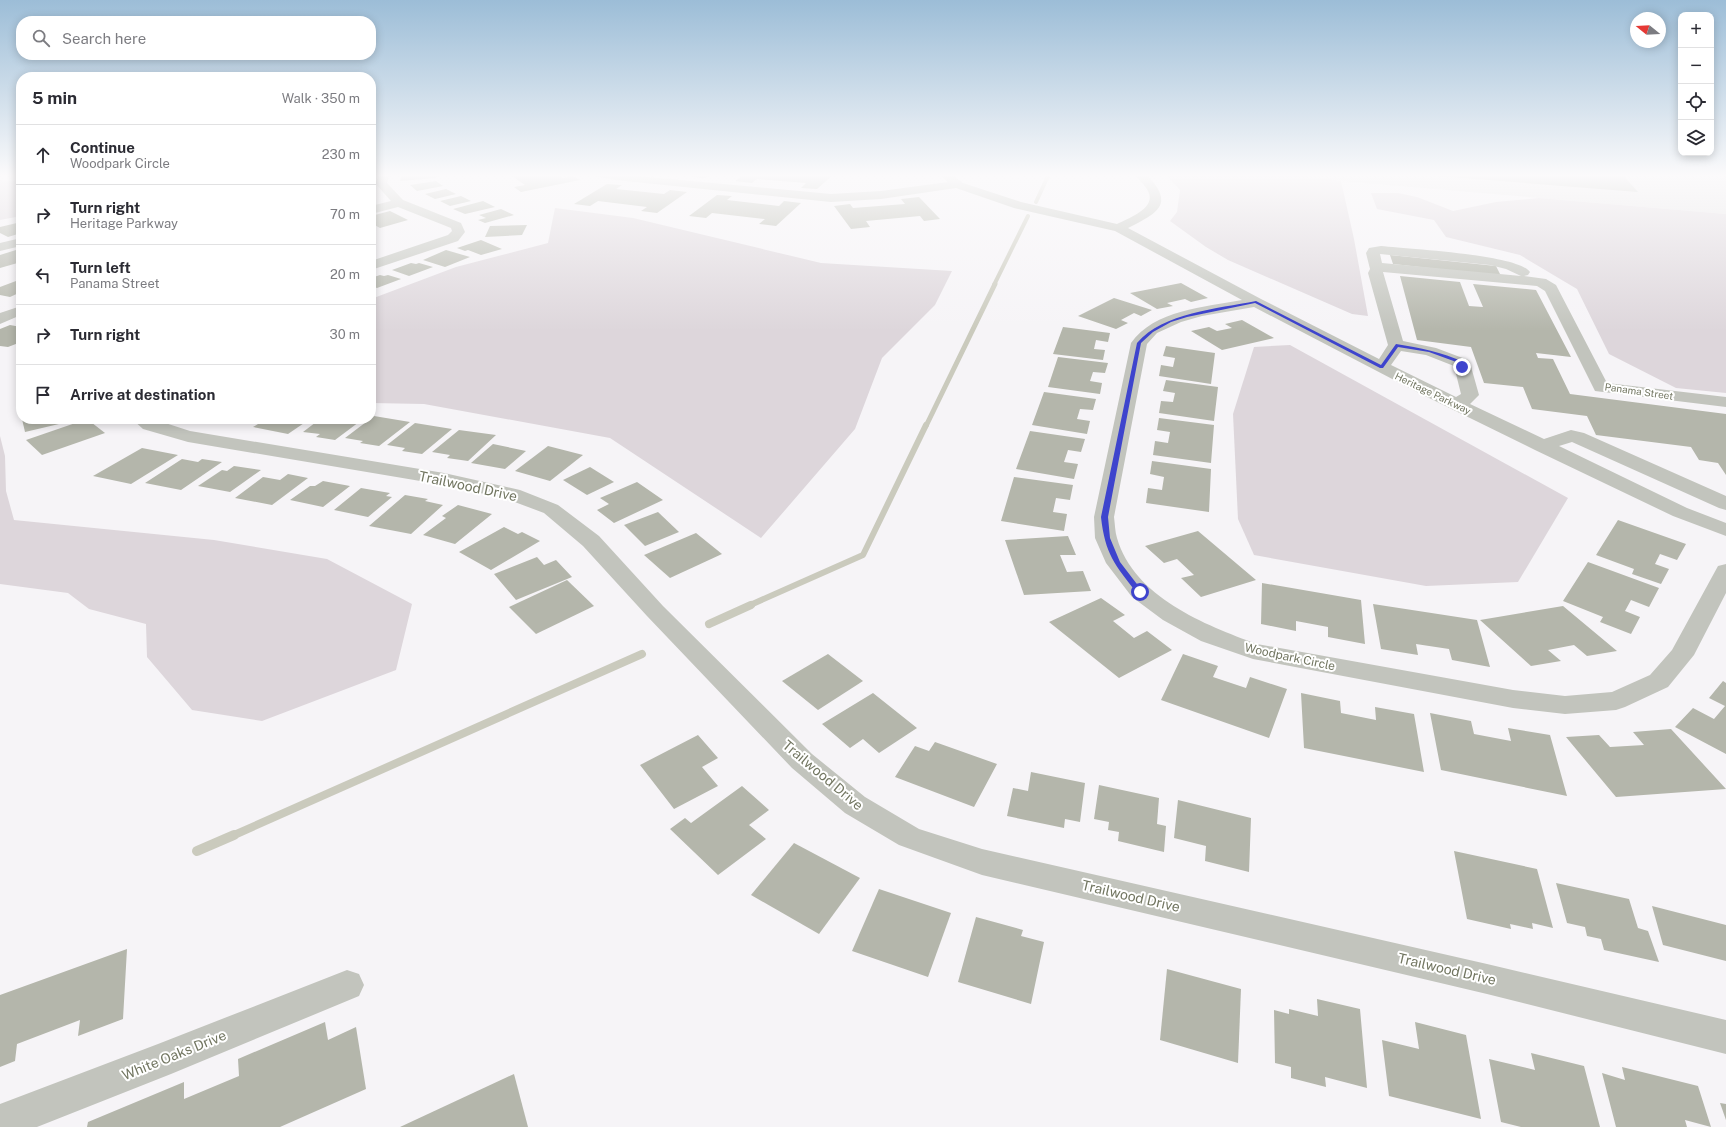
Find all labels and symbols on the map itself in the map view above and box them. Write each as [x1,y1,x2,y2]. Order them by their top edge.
north arrow [1630,12,1666,48]
route end [1453,358,1471,376]
street label: Heritage Parkway [1393,369,1473,417]
street label: Panama Street [1604,380,1674,402]
street label: Trailwood Drive [417,468,519,504]
route start [1131,583,1149,601]
street label: Woodpark Circle [1243,641,1337,673]
street label: Trailwood Drive [779,737,867,813]
street label: Trailwood Drive [1080,877,1182,915]
street label: Trailwood Drive [1396,950,1498,988]
street label: White Oaks Drive [120,1027,228,1083]

